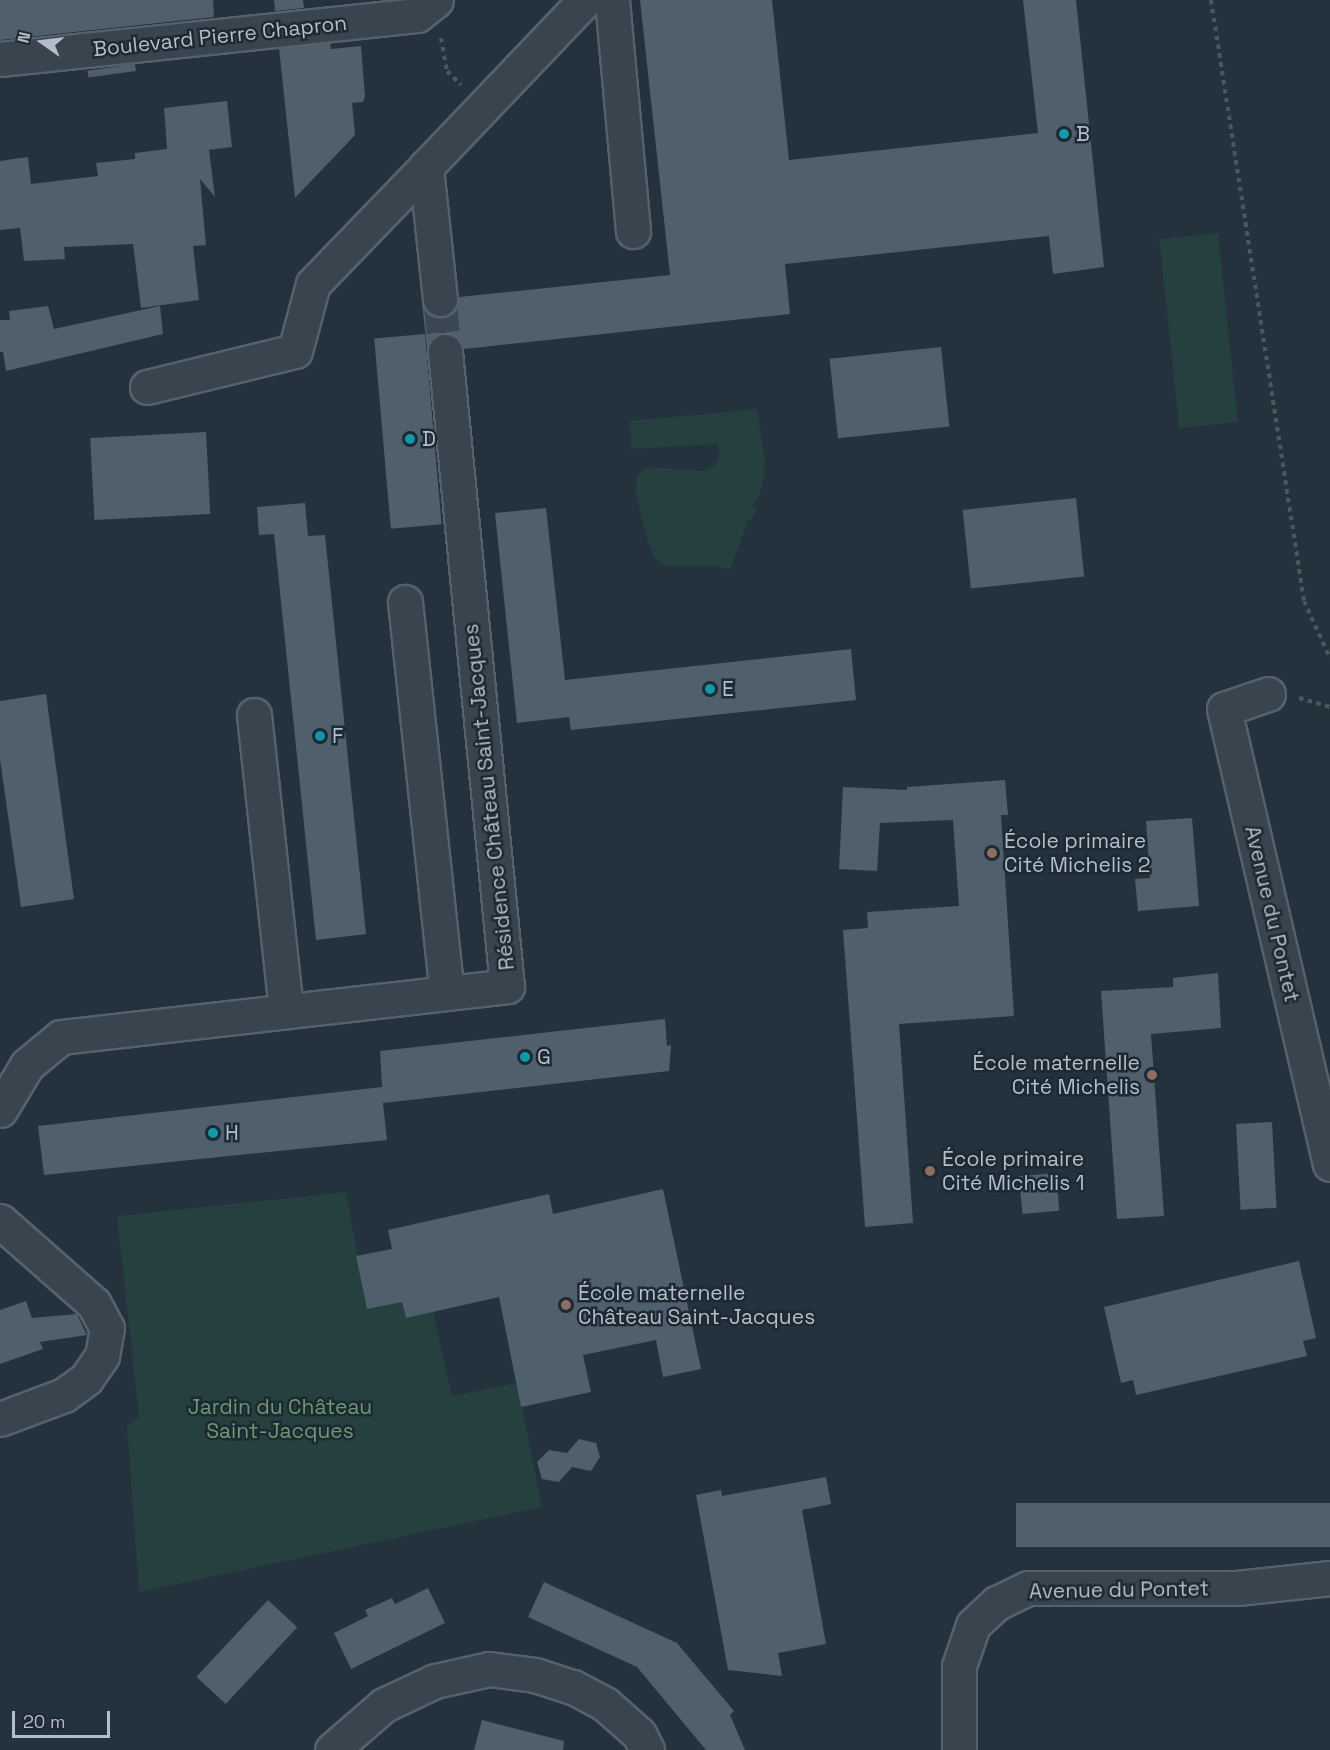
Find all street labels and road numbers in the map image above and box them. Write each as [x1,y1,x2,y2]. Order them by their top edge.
street label: Boulevard Pierre Chapron [92,10,348,62]
street label: Résidence Château Saint-Jacques [458,622,520,972]
street label: Avenue du Pontet [1239,823,1305,1005]
street label: Avenue du Pontet [1029,1576,1209,1604]

